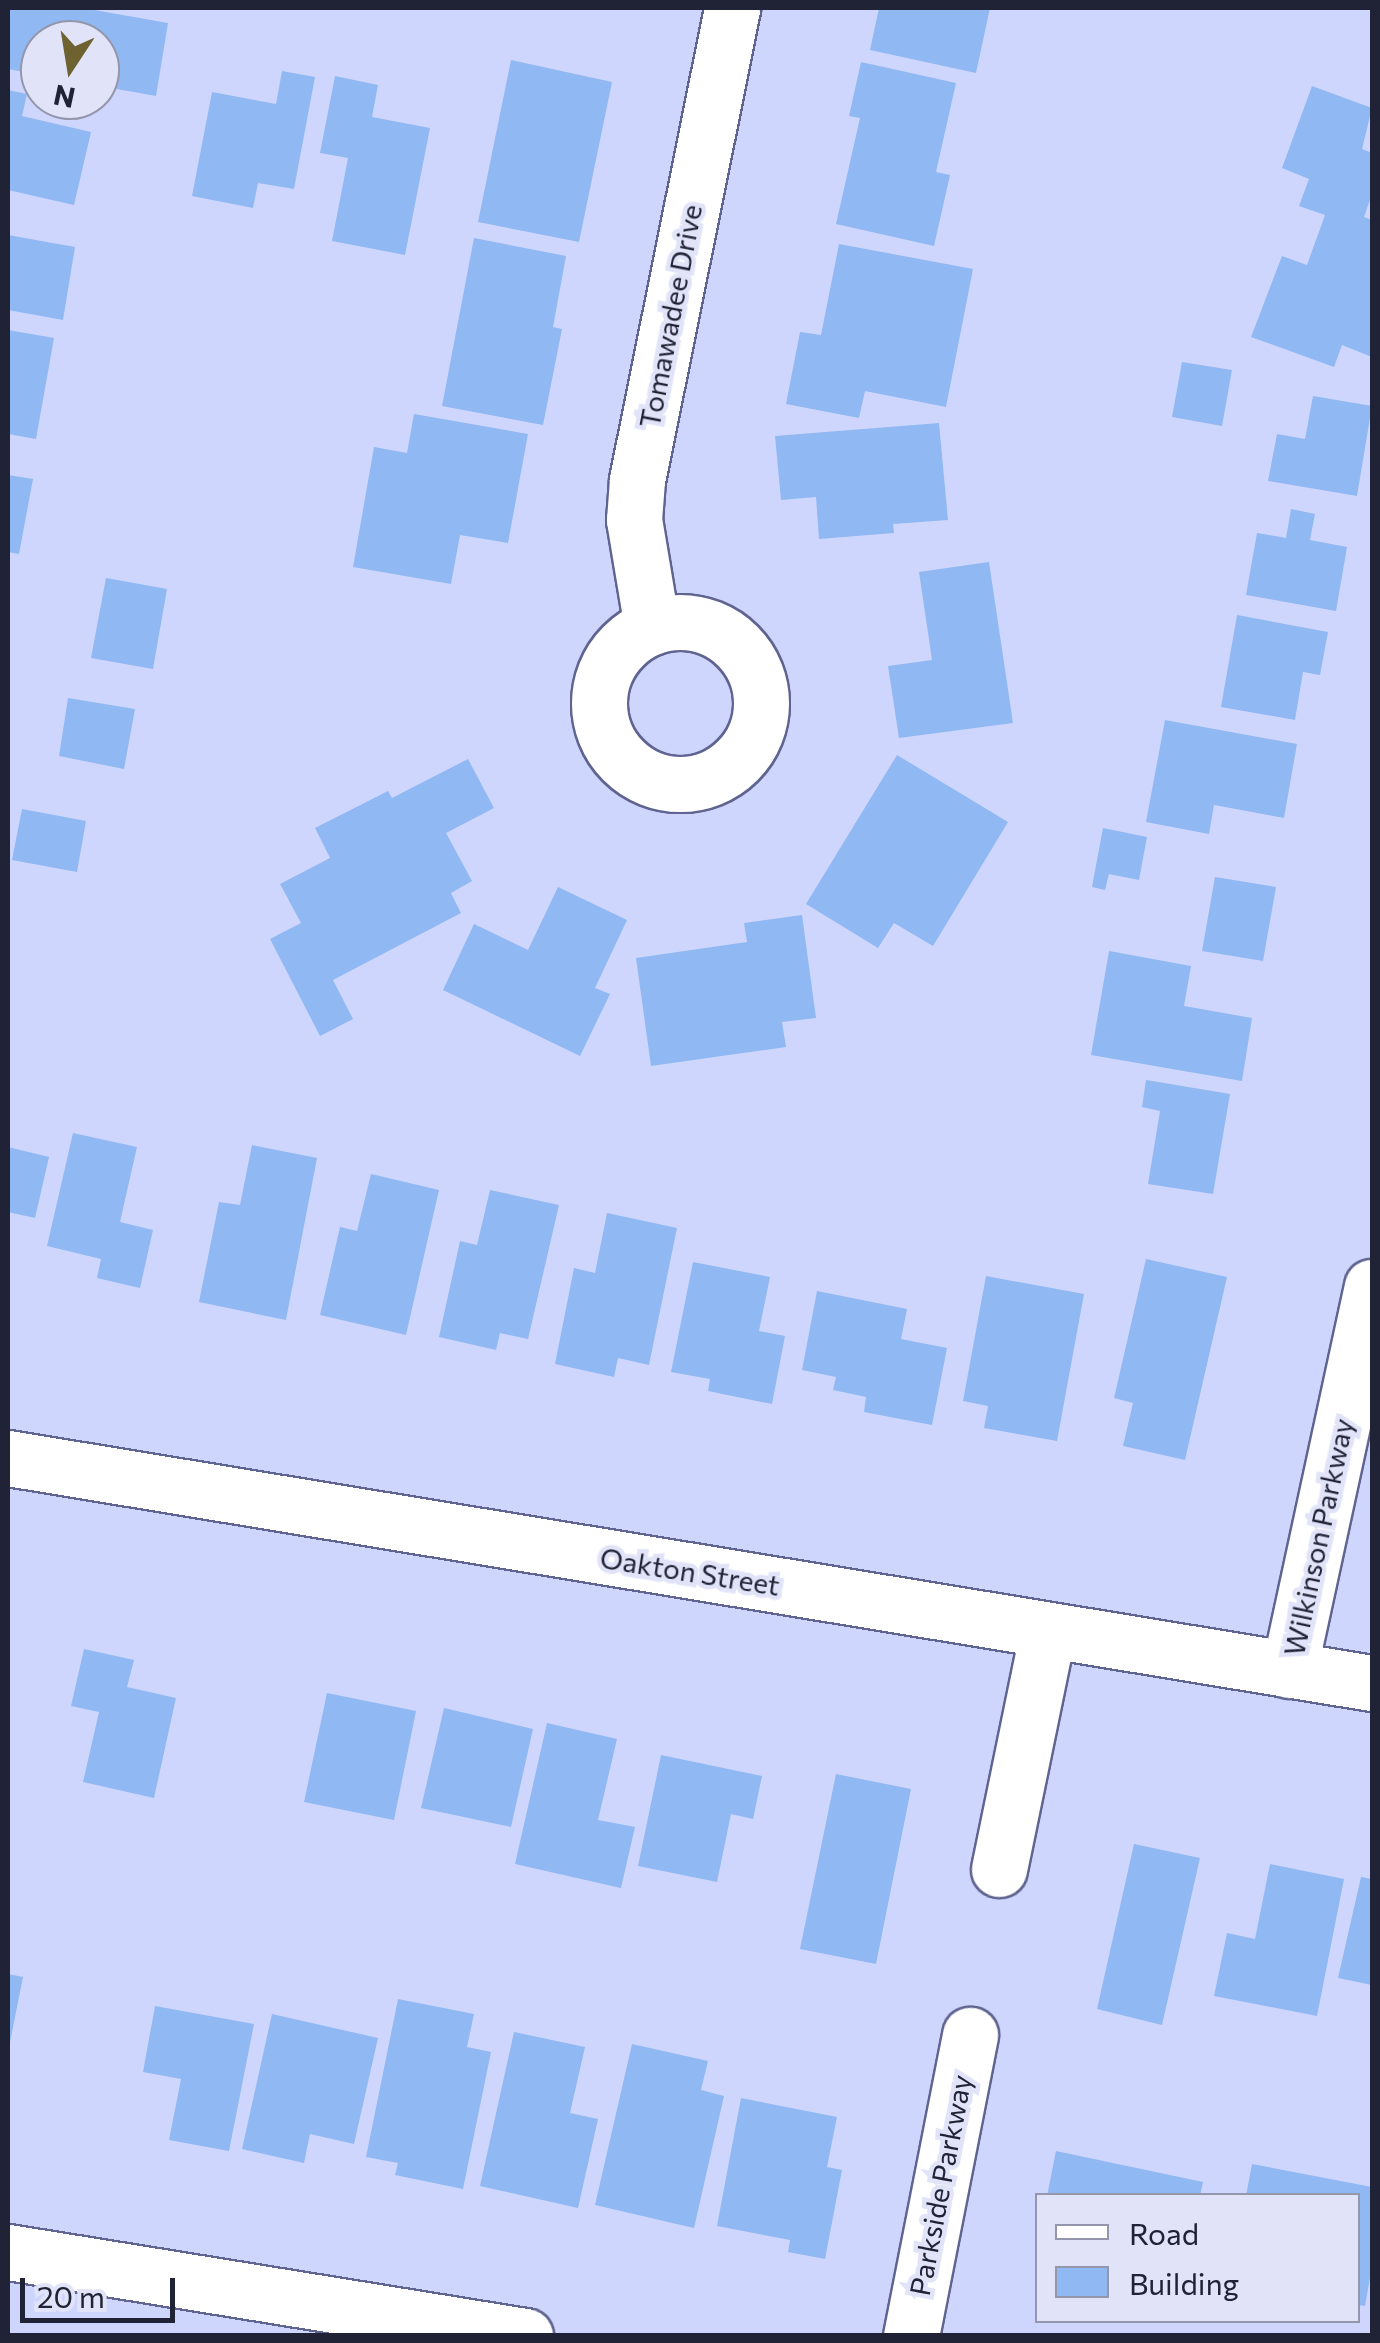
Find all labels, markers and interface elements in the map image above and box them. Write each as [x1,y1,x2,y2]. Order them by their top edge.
north arrow [20,20,120,120]
text: N [50,79,78,116]
street label: Tomawadee Drive [632,201,708,431]
street label: Wilkinson Parkway [1276,1415,1360,1659]
street label: Oakton Street [598,1540,782,1602]
street label: Parkside Parkway [902,2072,978,2298]
legend [1035,2193,1360,2323]
text: Road [1129,2214,1199,2251]
scale bar [25,2258,180,2320]
text: Building [1129,2264,1239,2301]
text: 20 m [37,2277,105,2314]

